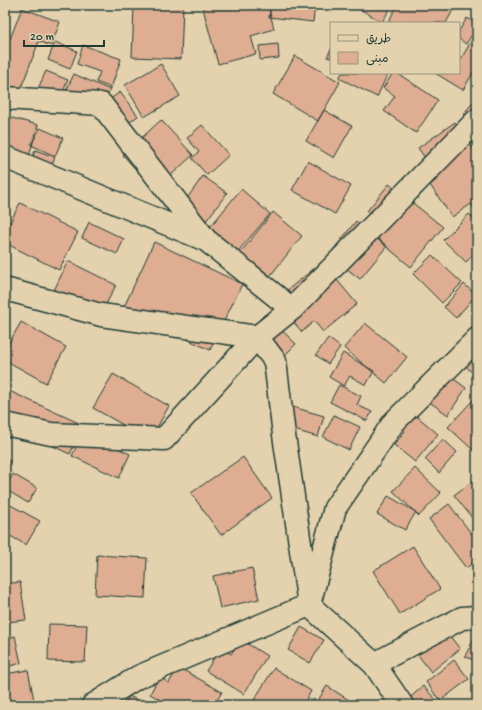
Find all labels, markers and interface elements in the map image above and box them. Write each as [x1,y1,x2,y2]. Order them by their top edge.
scale bar [24,22,104,48]
legend [330,22,460,74]
text: 20 m [30,31,55,45]
text: طريق [366,33,391,47]
text: مبنى [366,53,389,67]

